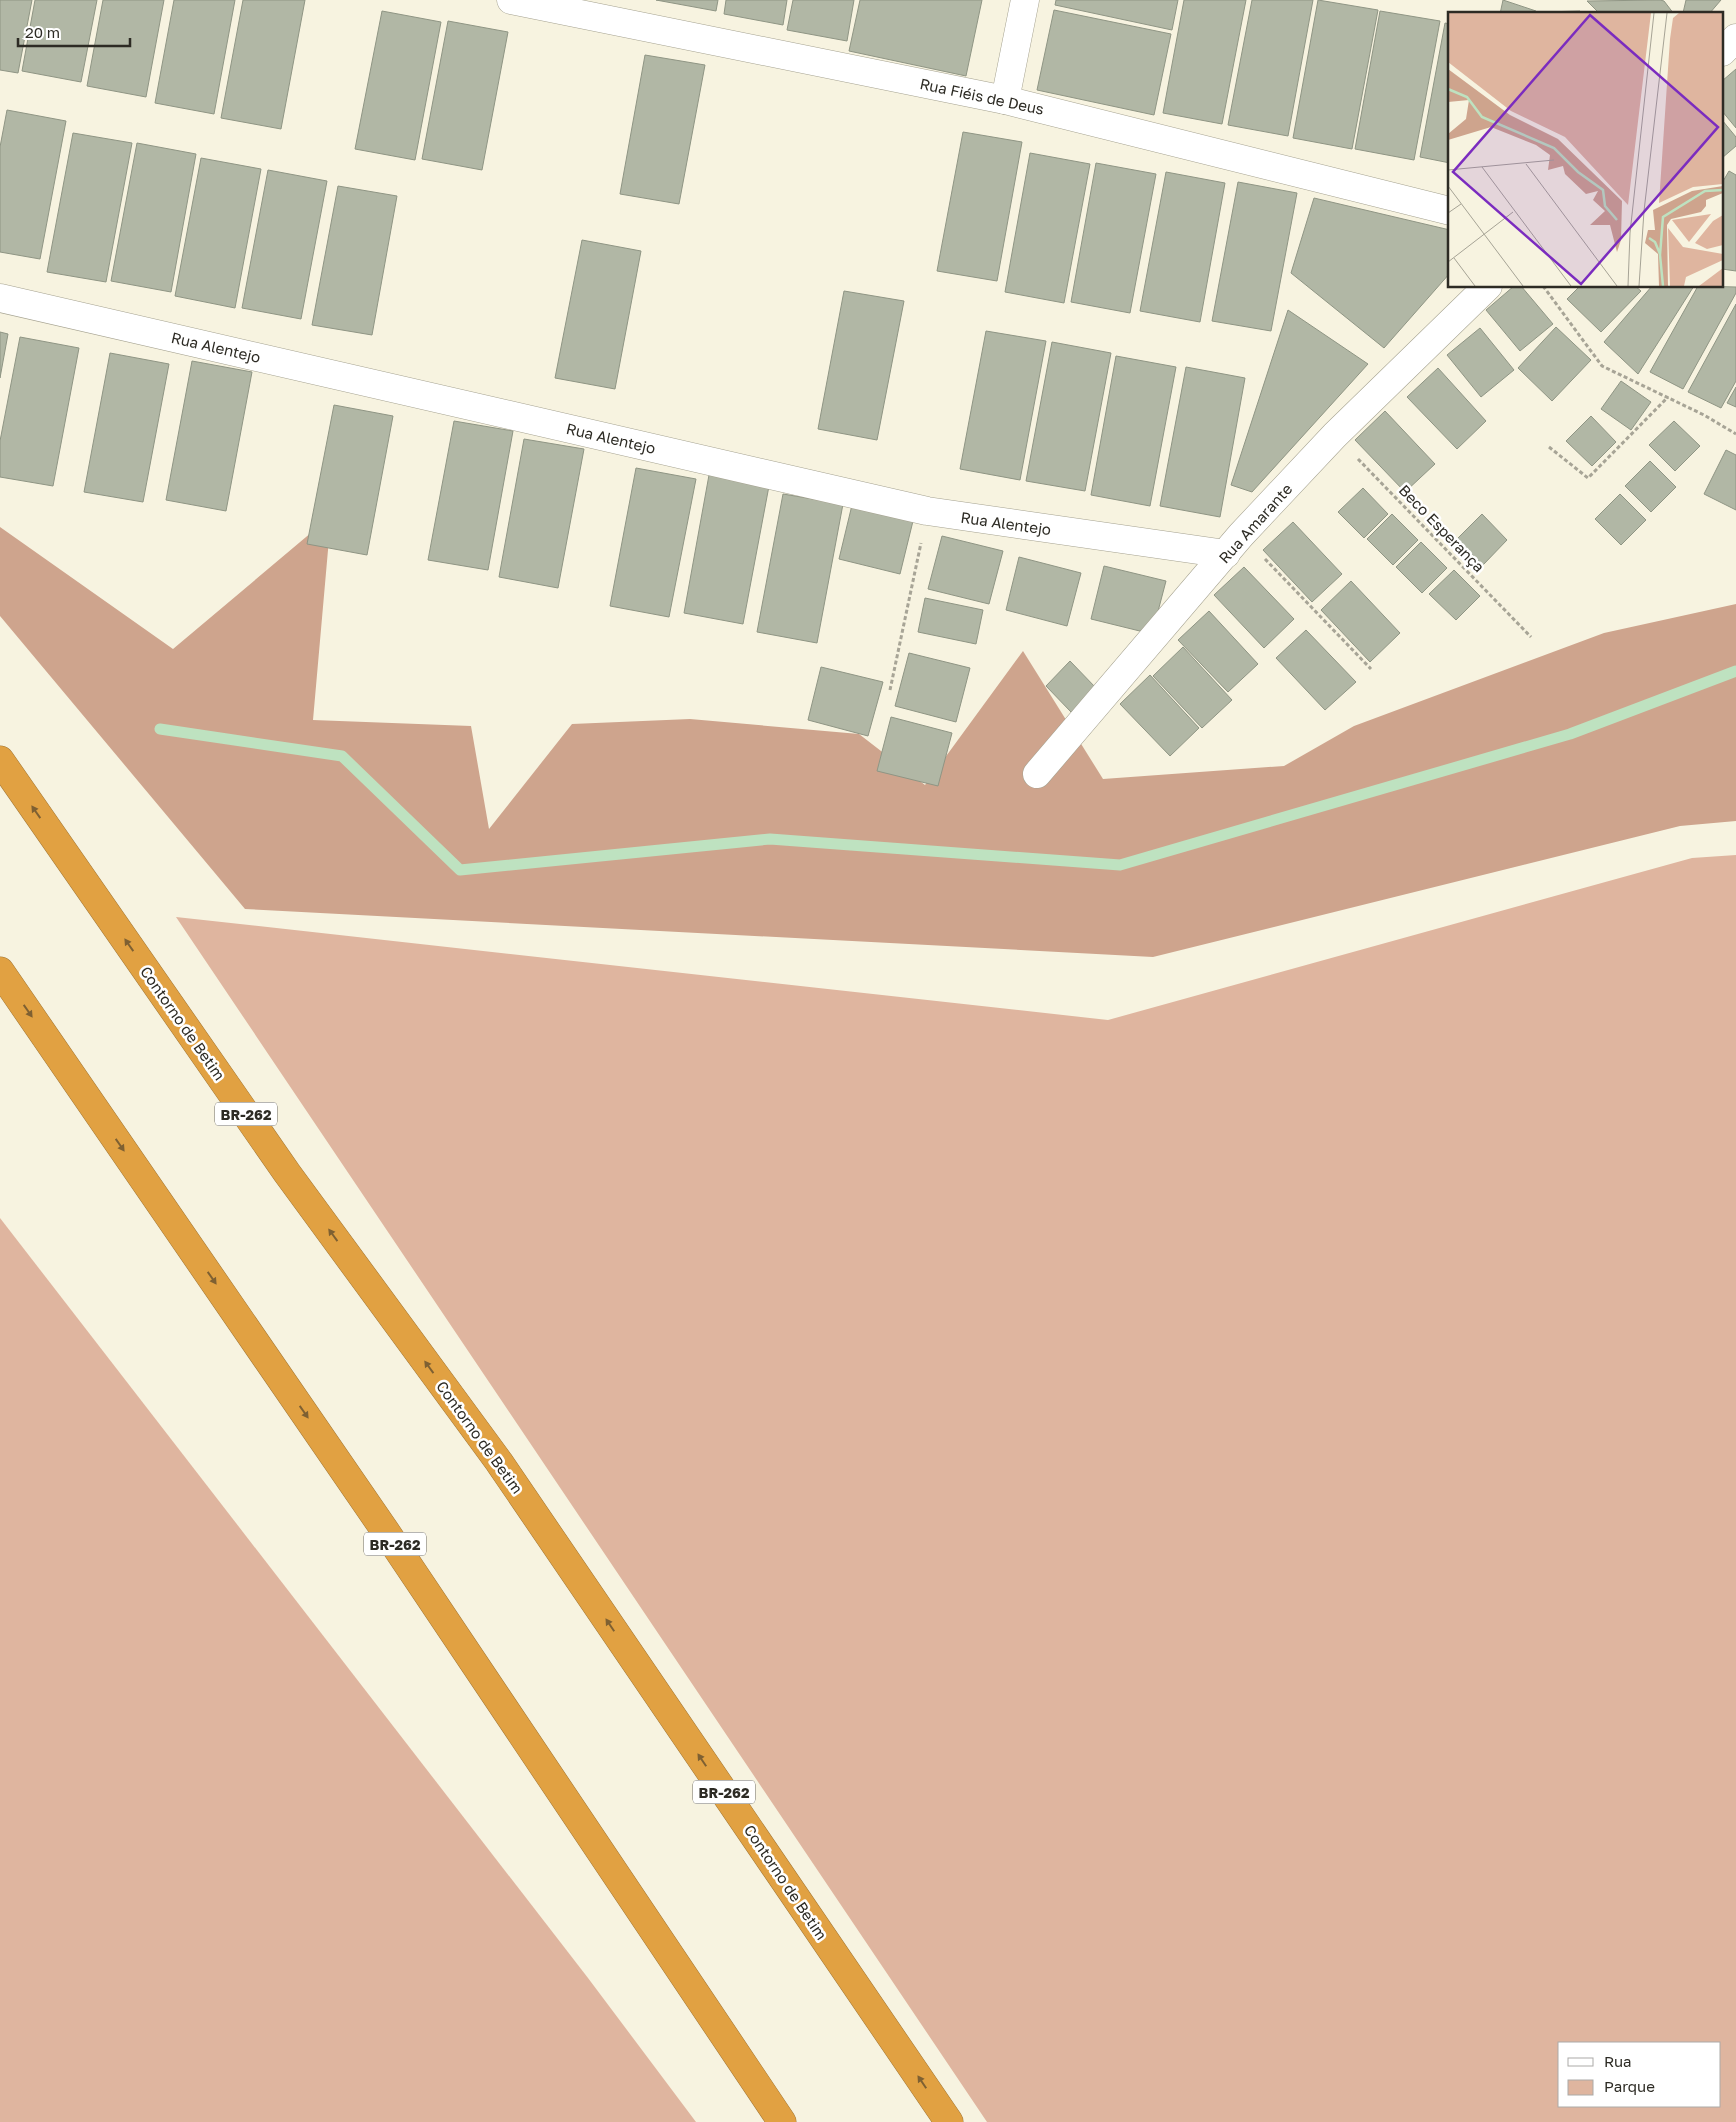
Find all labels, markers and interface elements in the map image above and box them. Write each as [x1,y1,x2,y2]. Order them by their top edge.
inset map [1448,12,1724,288]
scale bar [18,15,130,47]
text: 20 m [25,23,60,41]
street label: Rua Fiéis de Deus [918,74,1046,118]
street label: Rua Alentejo [170,328,262,366]
street label: Rua Alentejo [565,419,657,457]
street label: Rua Amarante [1215,479,1296,567]
street label: Beco Esperança [1396,480,1488,576]
street label: Rua Alentejo [960,508,1052,538]
one-way arrow [31,805,41,819]
one-way arrow [124,938,134,952]
street label: Contorno de Betim [137,963,229,1083]
one-way arrow [23,1004,33,1017]
road number: BR-262 [215,1102,277,1126]
one-way arrow [115,1138,125,1151]
one-way arrow [328,1228,338,1242]
one-way arrow [207,1272,217,1285]
one-way arrow [424,1360,434,1373]
street label: Contorno de Betim [433,1377,527,1497]
one-way arrow [299,1405,309,1419]
road number: BR-262 [364,1532,426,1556]
one-way arrow [605,1619,615,1632]
one-way arrow [697,1753,707,1766]
road number: BR-262 [693,1780,755,1804]
street label: Contorno de Betim [741,1821,831,1943]
legend [1558,2042,1721,2107]
text: Rua [1604,2052,1631,2070]
one-way arrow [917,2075,927,2089]
text: Parque [1604,2077,1655,2095]

